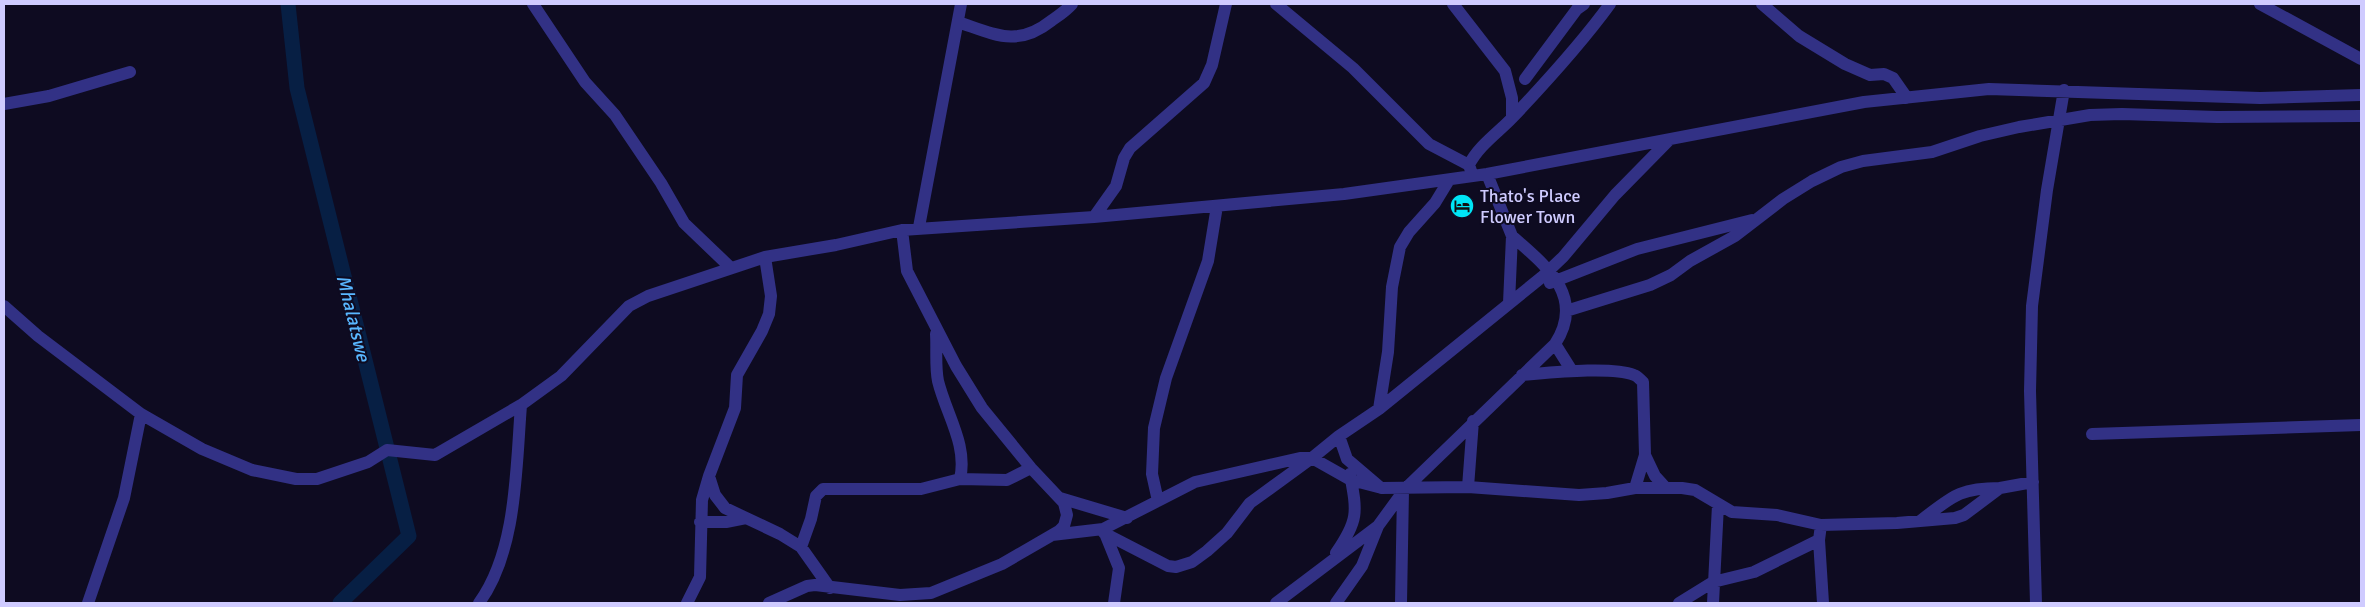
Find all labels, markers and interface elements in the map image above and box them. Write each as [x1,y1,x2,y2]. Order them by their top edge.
place label: Thato's Place Flower Town [1480,185,1581,228]
hotel icon: Thato's Place Flower Town [1449,193,1475,219]
water label: Mhalatswe [331,272,376,365]

